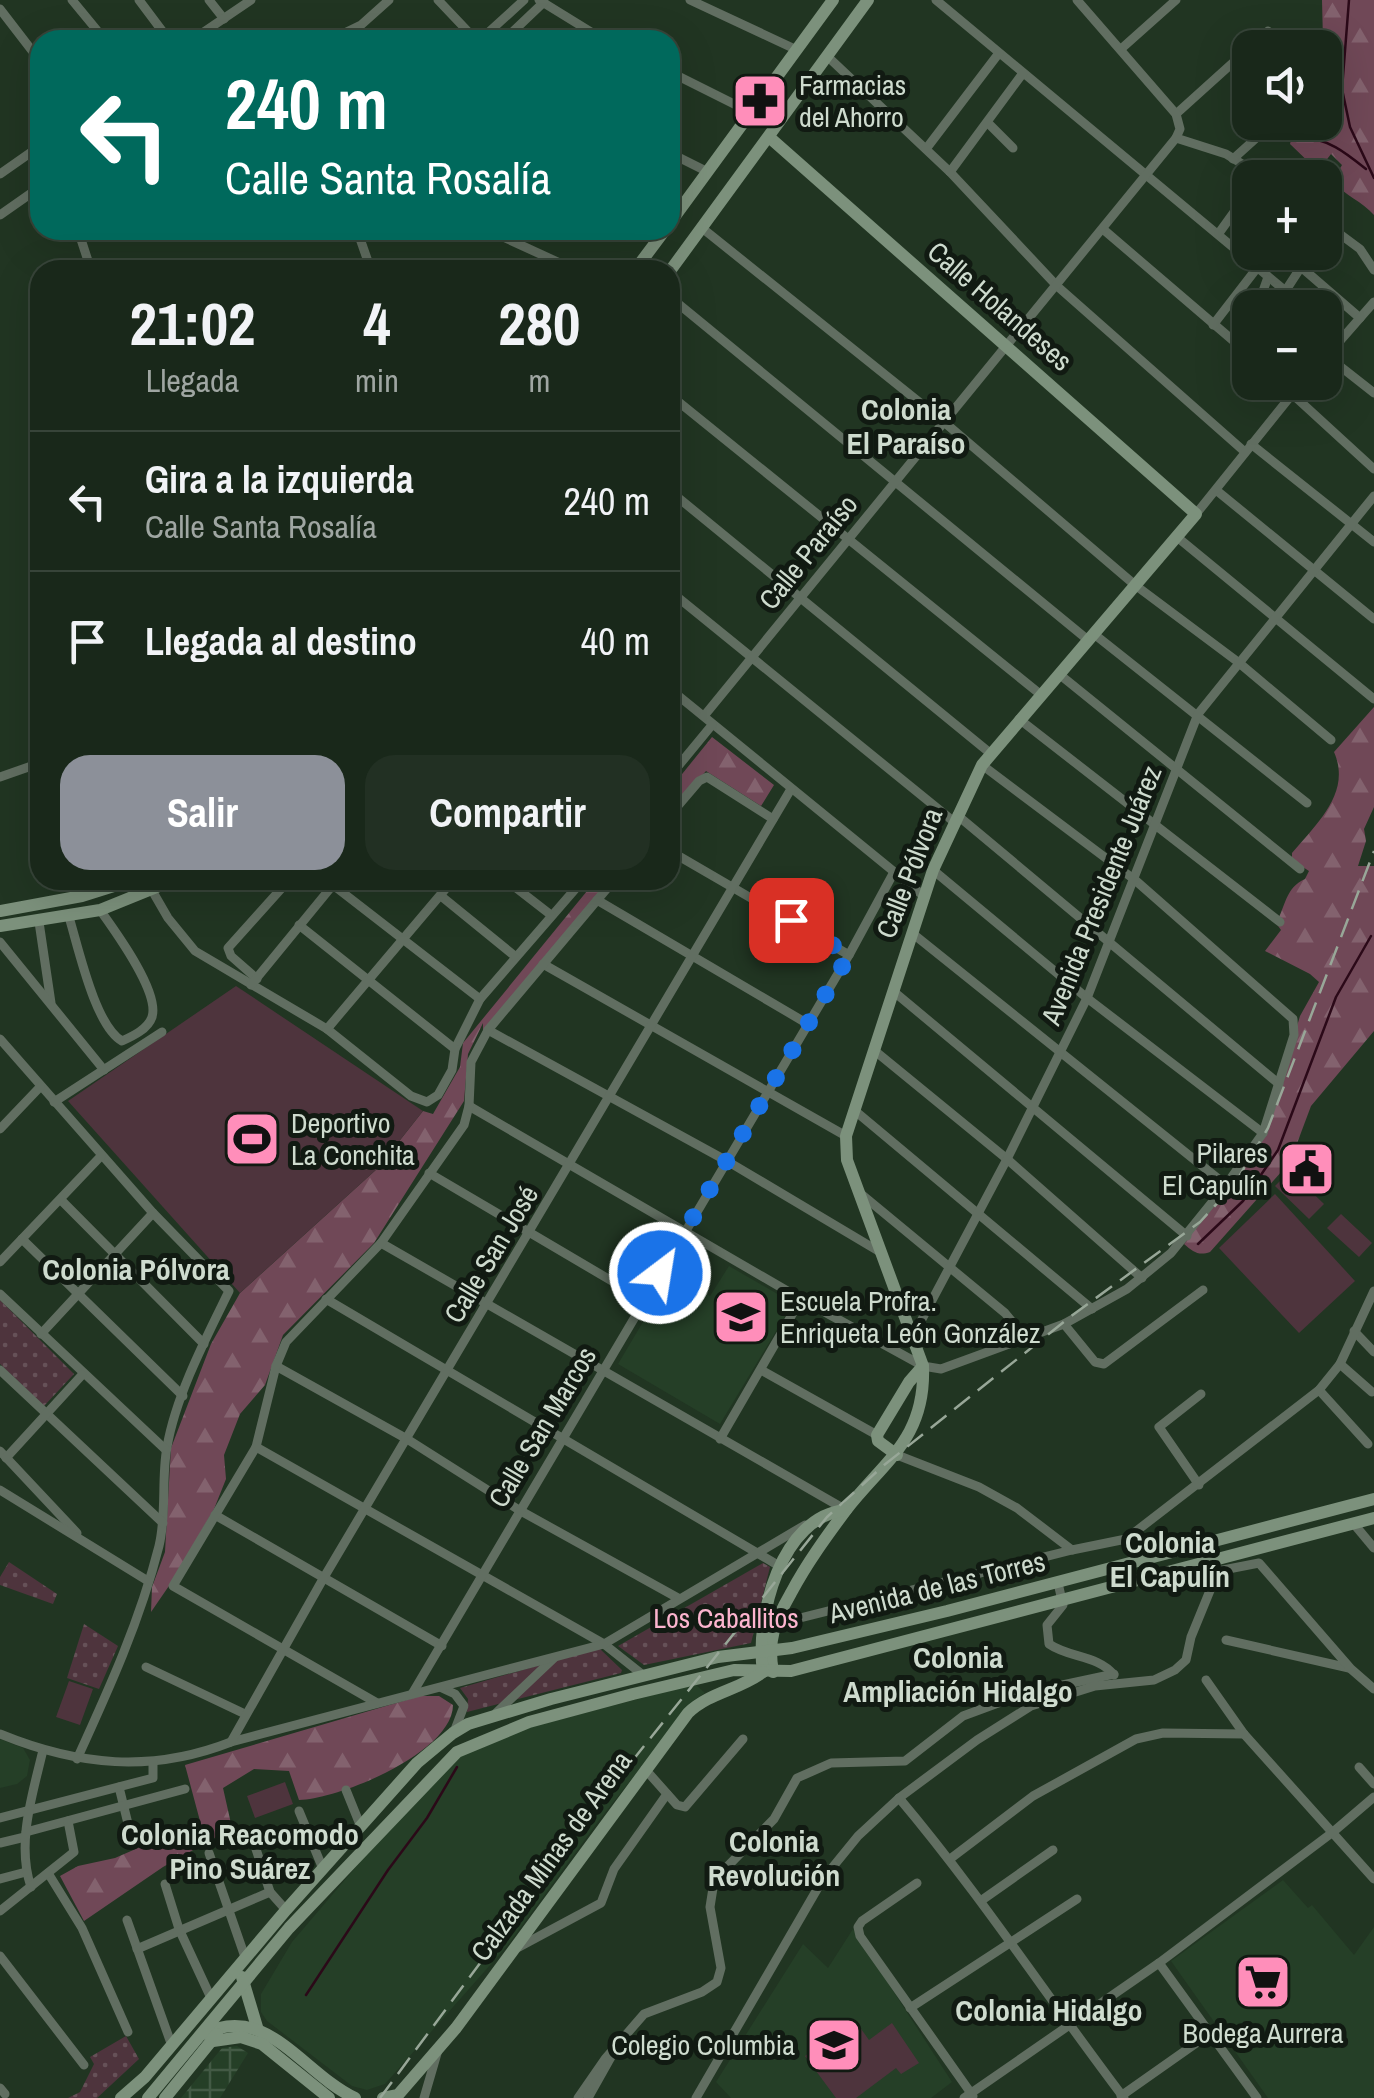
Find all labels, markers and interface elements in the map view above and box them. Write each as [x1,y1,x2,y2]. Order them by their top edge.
map controls [1232,30,1342,400]
button: sound [1232,30,1342,140]
text: 240 m [225,57,388,151]
place label: Farmacias del Ahorro [799,66,906,136]
icon: left [60,70,190,200]
pharmacy icon: Farmacias del Ahorro [730,71,790,131]
text: Calle Santa Rosalía [225,147,551,208]
button: + [1232,160,1342,270]
street label: Calle Holandeses [920,233,1080,379]
text: 21:02 [130,283,255,364]
text: 4 [363,283,391,364]
text: 280 [498,283,580,364]
button: − [1232,290,1342,400]
text: Llegada [146,359,239,402]
text: min [355,359,399,402]
text: m [528,359,550,402]
district label: Colonia El Paraíso [847,389,965,463]
text: Gira a la izquierda [145,454,413,505]
icon: left [60,474,115,529]
text: 240 m [563,476,650,527]
street label: Calle Paraíso [750,486,866,618]
text: Calle Santa Rosalía [145,505,377,548]
icon: arrive [60,614,115,669]
text: Llegada al destino [145,616,417,667]
text: 40 m [581,616,650,667]
button: Salir [60,755,345,870]
button: Compartir [365,755,650,870]
street label: Avenida Presidente Juárez [1031,760,1170,1031]
street label: Calle Pólvora [867,802,951,944]
pin [749,878,834,963]
icon: arrive [764,893,819,948]
place label: Deportivo La Conchita [291,1104,415,1174]
sports icon: Deportivo La Conchita [222,1109,282,1169]
place label: Pilares El Capulín [1162,1134,1268,1204]
public building icon: Pilares El Capulín [1277,1139,1337,1199]
street label: Calle San José [435,1178,547,1330]
position arrow [608,1221,712,1325]
district label: Colonia Pólvora [42,1249,230,1289]
place label: Escuela Profra. Enriqueta León González [780,1282,1040,1352]
school or university icon: Escuela Profra. Enriqueta León González [711,1287,771,1347]
street label: Calle San Marcos [479,1340,605,1514]
district label: Colonia El Capulín [1110,1522,1230,1596]
street label: Avenida de las Torres [824,1542,1049,1632]
park label: Los Caballitos [653,1599,799,1637]
district label: Colonia Ampliación Hidalgo [843,1637,1073,1711]
street label: Calzada Minas de Arena [462,1743,640,1969]
district label: Colonia Reacomodo Pino Suárez [121,1814,359,1888]
district label: Colonia Revolución [708,1821,840,1895]
supermarket icon: Bodega Aurrera [1233,1952,1293,2012]
district label: Colonia Hidalgo [955,1990,1143,2030]
place label: Bodega Aurrera [1183,2014,1344,2052]
school or university icon: Colegio Columbia [804,2015,864,2075]
place label: Colegio Columbia [611,2026,795,2064]

